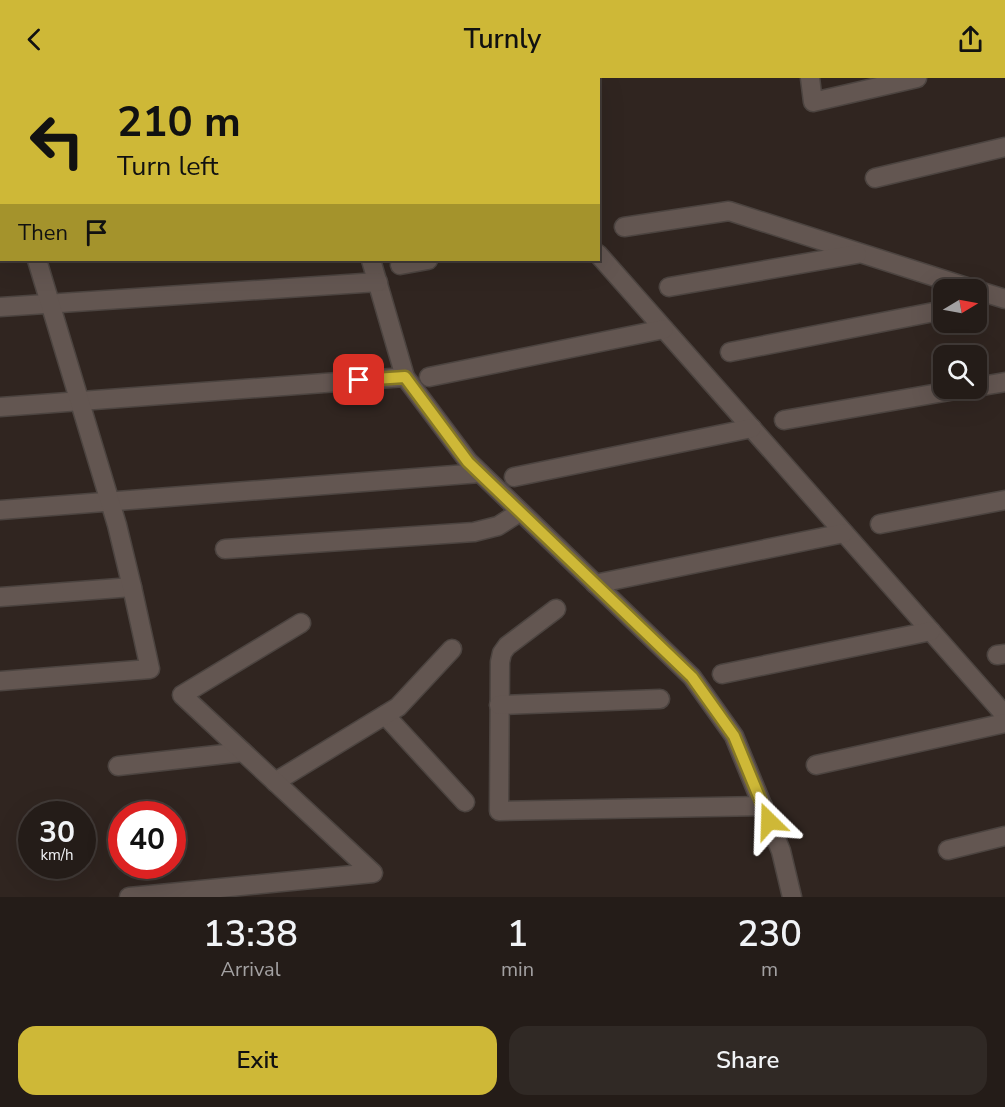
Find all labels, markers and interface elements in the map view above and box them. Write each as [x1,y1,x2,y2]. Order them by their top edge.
text: Turnly [464,21,541,58]
icon: back [18,23,51,56]
icon: share [954,23,987,56]
text: 210 m [117,94,241,151]
icon: left [18,102,96,180]
text: Turn left [117,148,218,185]
icon: arrive [80,216,113,249]
text: Then [18,218,68,248]
north arrow [933,279,987,333]
map controls [933,279,987,399]
button: search [933,345,987,399]
pin [333,354,384,405]
icon: arrive [342,363,375,396]
position arrow [737,789,801,853]
speed limit sign: 40 [108,801,186,879]
text: 30 [39,812,75,853]
text: km/h [40,845,74,865]
text: 13:38 [203,910,298,959]
text: 1 [507,910,528,959]
text: 230 [737,910,802,959]
text: Arrival [220,956,281,983]
text: min [501,956,534,983]
text: m [761,956,778,983]
button: Exit [18,1026,497,1095]
button: Share [509,1026,987,1095]

